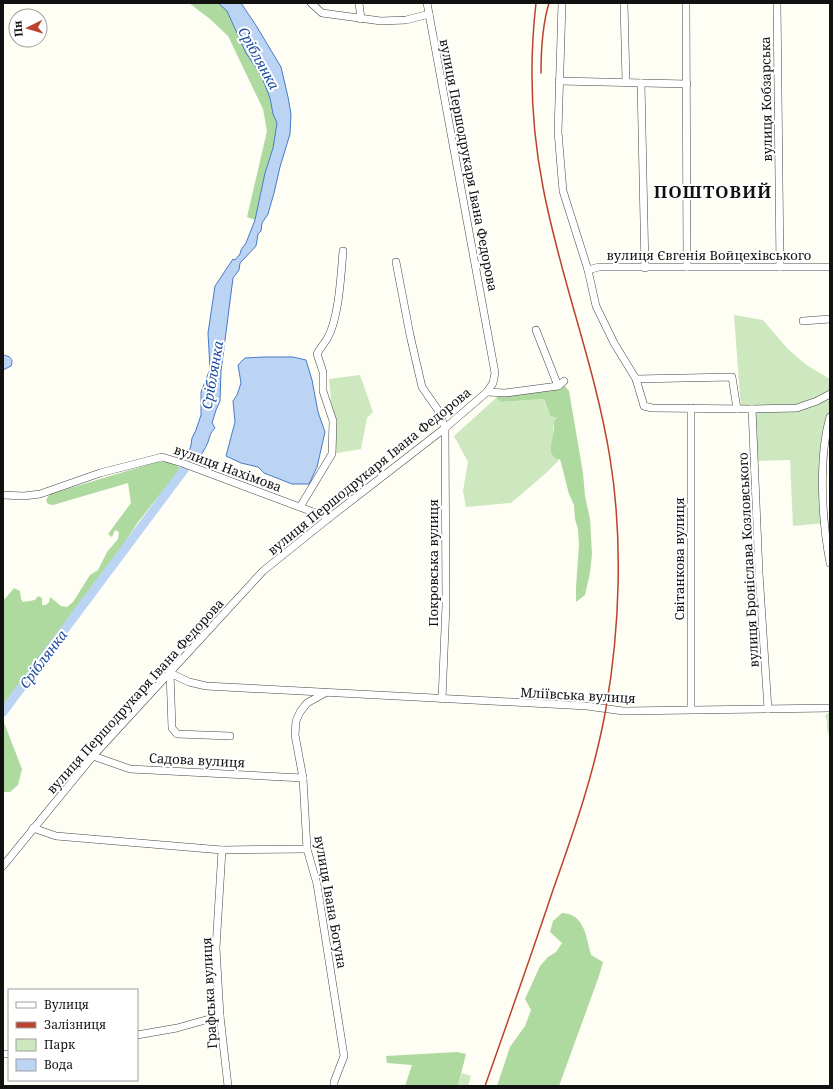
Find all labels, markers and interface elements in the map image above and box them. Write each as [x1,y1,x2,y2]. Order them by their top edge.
north arrow [8,8,48,48]
text: Пн [9,20,26,38]
water label: Сріблянка [234,23,284,93]
street label: вулиця Кобзарська [756,36,776,162]
street label: вулиця Першодрукаря Івана Федорова [436,37,502,293]
district label: ПОШТОВИЙ [654,180,772,203]
street label: вулиця Євгенія Войцехівського [607,246,811,264]
water label: Сріблянка [197,339,227,411]
street label: вулиця Першодрукаря Івана Федорова [264,383,474,559]
street label: вулиця Нахімова [172,440,284,496]
street label: вулиця Броніслава Козловського [733,452,763,668]
street label: Світанкова вулиця [670,497,688,621]
street label: Покровська вулиця [424,499,442,627]
street label: вулиця Першодрукаря Івана Федорова [42,595,228,797]
water label: Сріблянка [15,626,71,692]
street label: Мліївська вулиця [520,683,636,707]
street label: Садова вулиця [148,748,246,772]
street label: вулиця Івана Богуна [310,834,352,970]
street label: Графська вулиця [197,937,221,1049]
legend [8,989,138,1081]
text: Вулиця [44,996,89,1013]
text: Залізниця [44,1016,106,1033]
text: Парк [44,1036,76,1053]
text: Вода [44,1056,73,1073]

